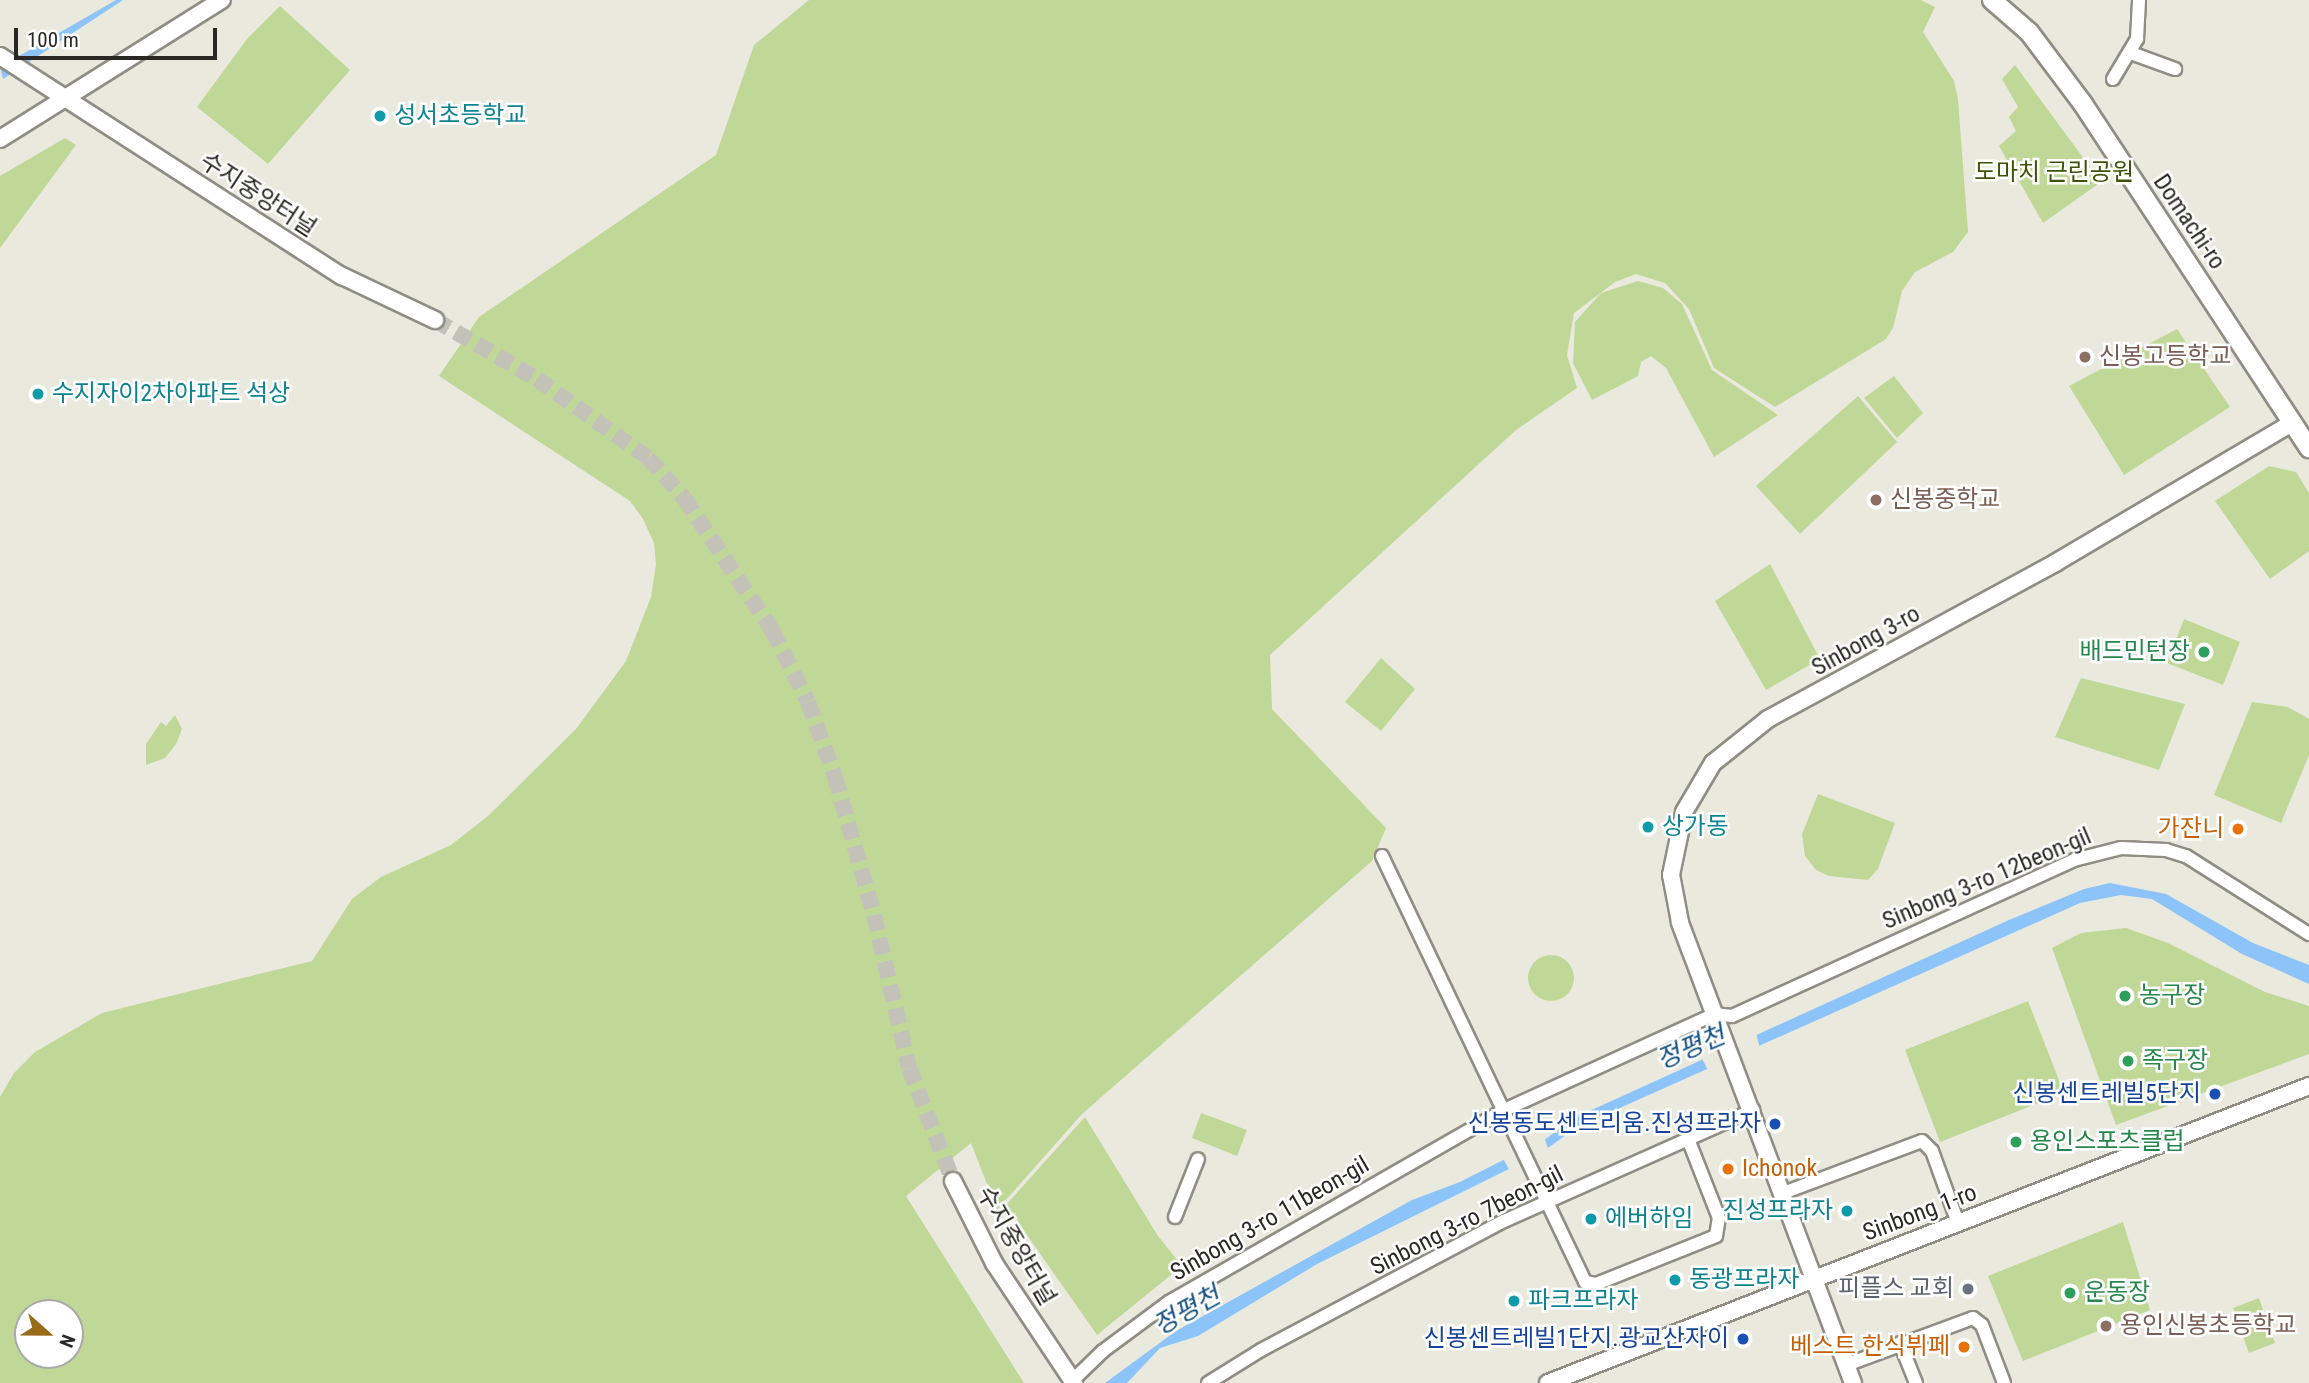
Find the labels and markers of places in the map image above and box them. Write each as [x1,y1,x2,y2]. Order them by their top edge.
place label: 성서초등학교 [394,102,526,130]
marker: 성서초등학교 [372,108,388,124]
place label: 신봉고등학교 [2099,343,2231,371]
marker: 신봉고등학교 [2077,349,2093,365]
place label: 수지자이2차아파트 석상 [52,380,290,408]
marker: 수지자이2차아파트 석상 [30,386,46,402]
place label: 신봉중학교 [1890,486,2000,514]
marker: 신봉중학교 [1868,492,1884,508]
place label: 배드민턴장 [2080,638,2190,666]
marker: 배드민턴장 [2196,644,2212,660]
place label: 상가동 [1662,813,1728,841]
place label: 가잔니 [2158,815,2224,843]
marker: 상가동 [1640,819,1656,835]
marker: 가잔니 [2230,821,2246,837]
place label: 농구장 [2139,982,2205,1010]
marker: 농구장 [2117,988,2133,1004]
place label: 족구장 [2142,1047,2208,1075]
marker: 족구장 [2120,1053,2136,1069]
place label: 신봉센트레빌5단지 [2013,1080,2201,1108]
marker: 신봉센트레빌5단지 [2207,1086,2223,1102]
place label: 신봉동도센트리움.진성프라자 [1468,1110,1761,1138]
marker: 신봉동도센트리움.진성프라자 [1767,1116,1783,1132]
place label: 용인스포츠클럽 [2030,1128,2185,1156]
marker: 용인스포츠클럽 [2008,1134,2024,1150]
place label: Ichonok [1742,1155,1817,1183]
marker: Ichonok [1720,1161,1736,1177]
place label: 진성프라자 [1723,1197,1833,1225]
marker: 진성프라자 [1839,1203,1855,1219]
place label: 에버하임 [1605,1205,1693,1233]
marker: 에버하임 [1583,1211,1599,1227]
place label: 동광프라자 [1689,1266,1799,1294]
marker: 동광프라자 [1667,1272,1683,1288]
place label: 피플스 교회 [1838,1275,1954,1303]
place label: 운동장 [2084,1279,2150,1307]
marker: 피플스 교회 [1960,1281,1976,1297]
marker: 운동장 [2062,1285,2078,1301]
place label: 파크프라자 [1528,1287,1638,1315]
marker: 파크프라자 [1506,1293,1522,1309]
place label: 용인신봉초등학교 [2120,1312,2297,1340]
marker: 용인신봉초등학교 [2098,1318,2114,1334]
place label: 신봉센트레빌1단지.광교산자이 [1424,1325,1729,1353]
marker: 신봉센트레빌1단지.광교산자이 [1735,1331,1751,1347]
place label: 베스트 한식뷔페 [1790,1333,1950,1361]
marker: 베스트 한식뷔페 [1956,1339,1972,1355]

